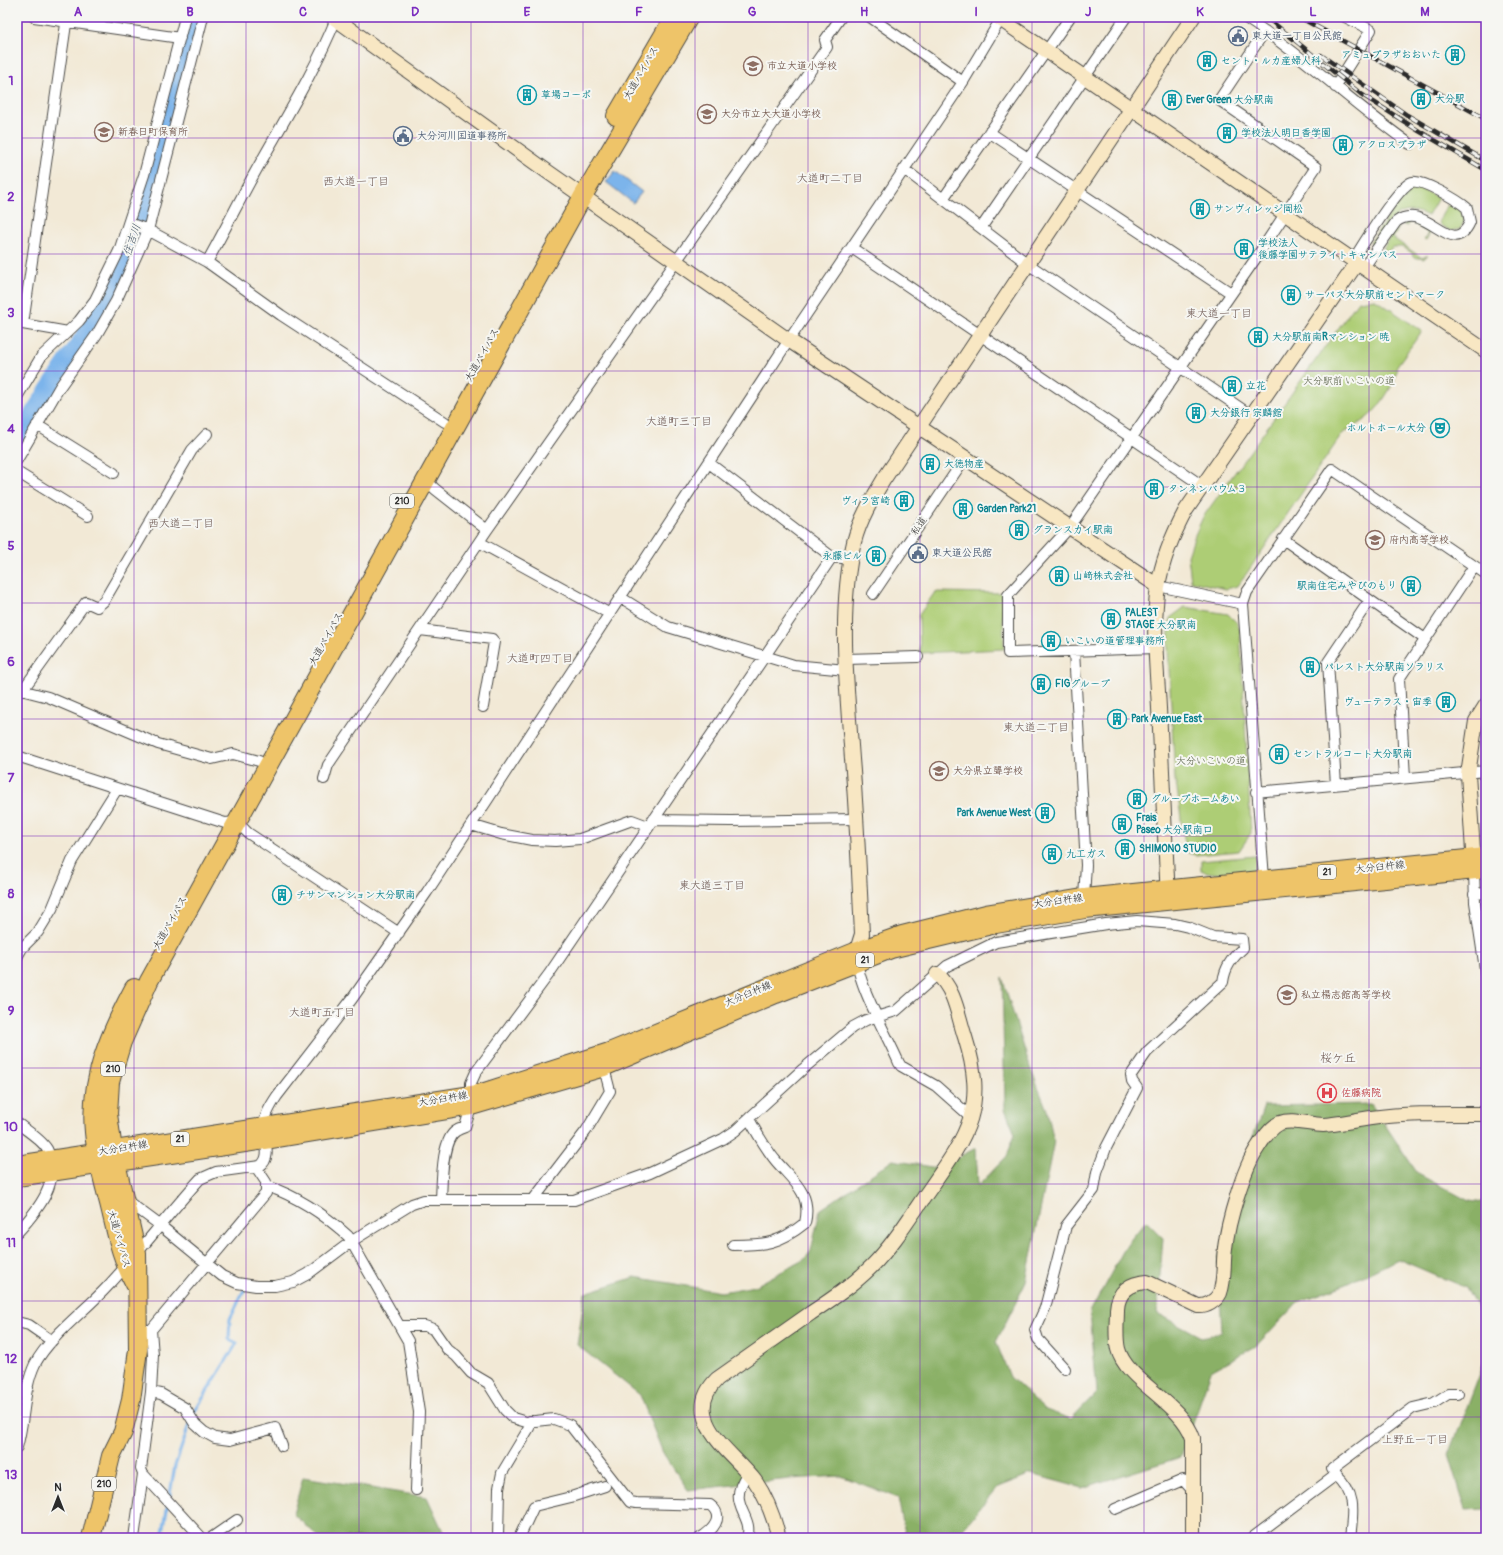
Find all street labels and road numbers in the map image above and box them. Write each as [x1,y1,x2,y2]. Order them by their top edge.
street label: 大道バイパス [621,44,661,102]
street label: 大道バイパス [462,326,502,384]
road number: 210 [390,494,414,508]
street label: 私道 [908,514,930,538]
street label: 大道バイパス [306,610,346,668]
street label: 大分臼杵線 [1355,858,1405,876]
road number: 21 [1318,865,1336,879]
street label: 大分臼杵線 [1032,892,1084,910]
street label: 大道バイパス [150,894,190,952]
road number: 21 [856,953,874,967]
street label: 大分臼杵線 [723,979,773,1009]
road number: 210 [101,1062,125,1076]
street label: 大分臼杵線 [417,1089,469,1109]
road number: 21 [171,1132,189,1146]
street label: 大分臼杵線 [97,1138,149,1158]
street label: 大道バイパス [105,1209,133,1269]
road number: 210 [92,1477,116,1491]

